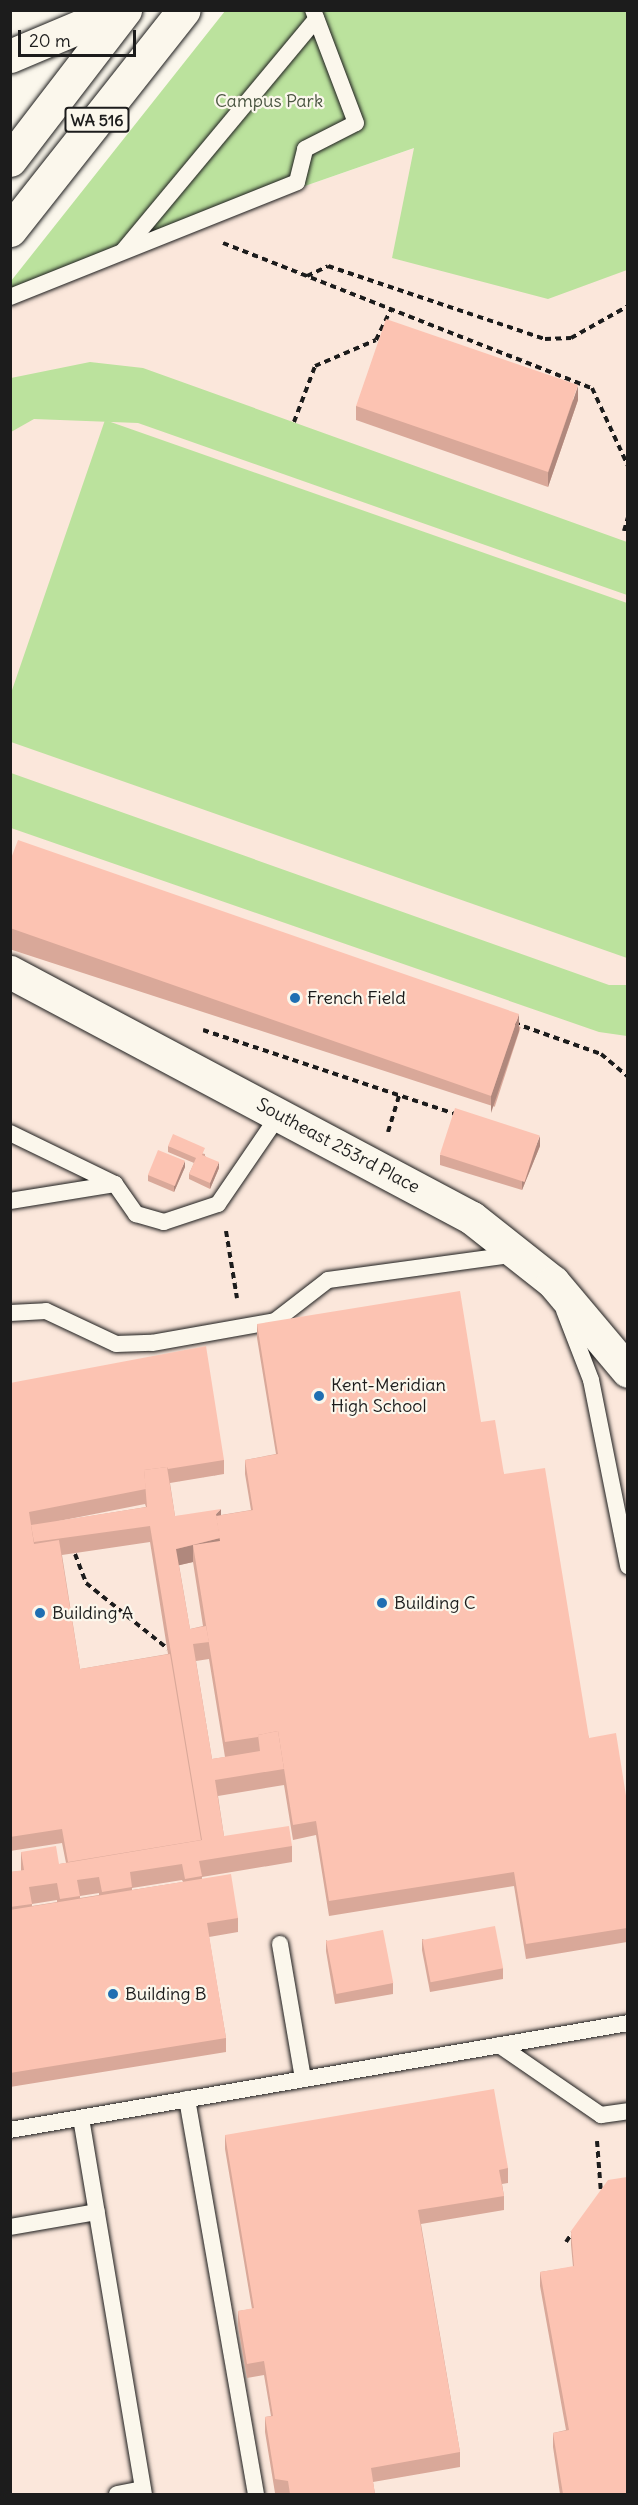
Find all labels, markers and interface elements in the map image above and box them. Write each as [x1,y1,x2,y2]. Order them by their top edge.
scale bar [21,18,140,56]
text: 20 m [29,29,71,52]
park label: Campus Park [215,90,323,112]
road number: WA 516 [64,107,130,133]
place label: French Field [307,987,406,1009]
marker: French Field [288,991,302,1005]
street label: Southeast 253rd Place [253,1094,423,1198]
place label: Kent-Meridian High School [331,1375,446,1418]
marker: Kent-Meridian High School [312,1389,326,1403]
place label: Building C [394,1592,476,1614]
marker: Building C [375,1596,389,1610]
place label: Building A [52,1602,133,1624]
marker: Building A [33,1606,47,1620]
place label: Building B [125,1983,207,2005]
marker: Building B [106,1987,120,2001]

